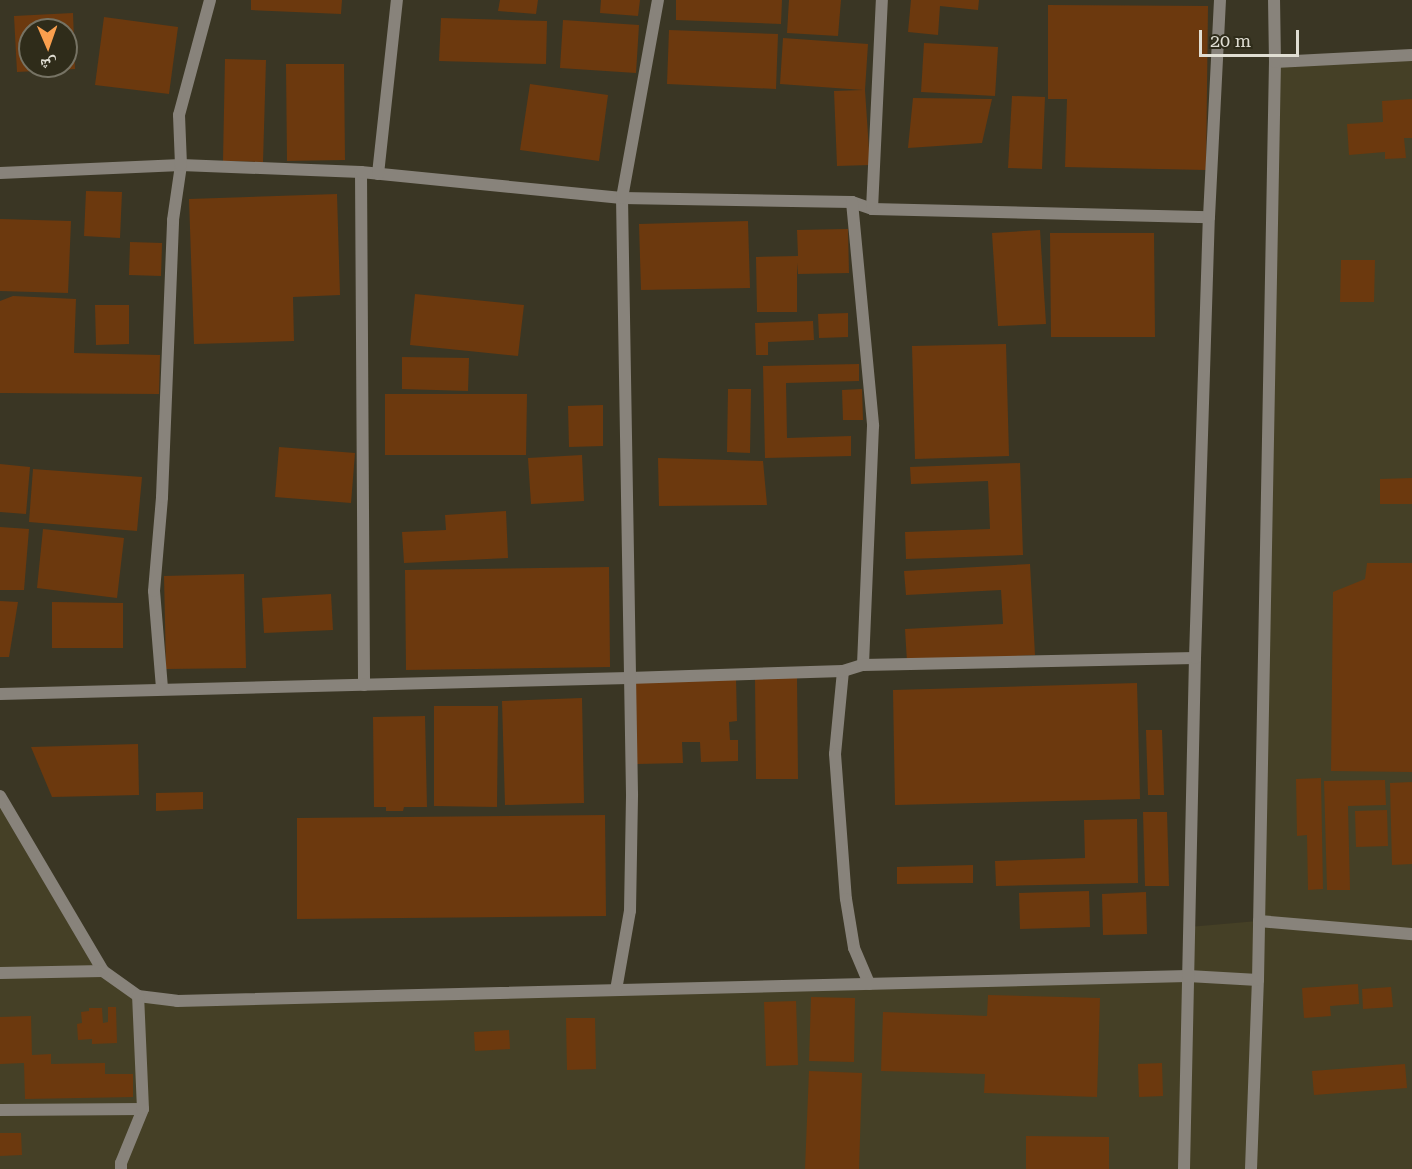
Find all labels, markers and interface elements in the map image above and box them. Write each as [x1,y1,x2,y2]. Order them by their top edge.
north arrow [18,18,78,78]
scale bar [1202,18,1302,56]
text: 20 m [1210,30,1251,51]
text: ش [40,55,57,74]

